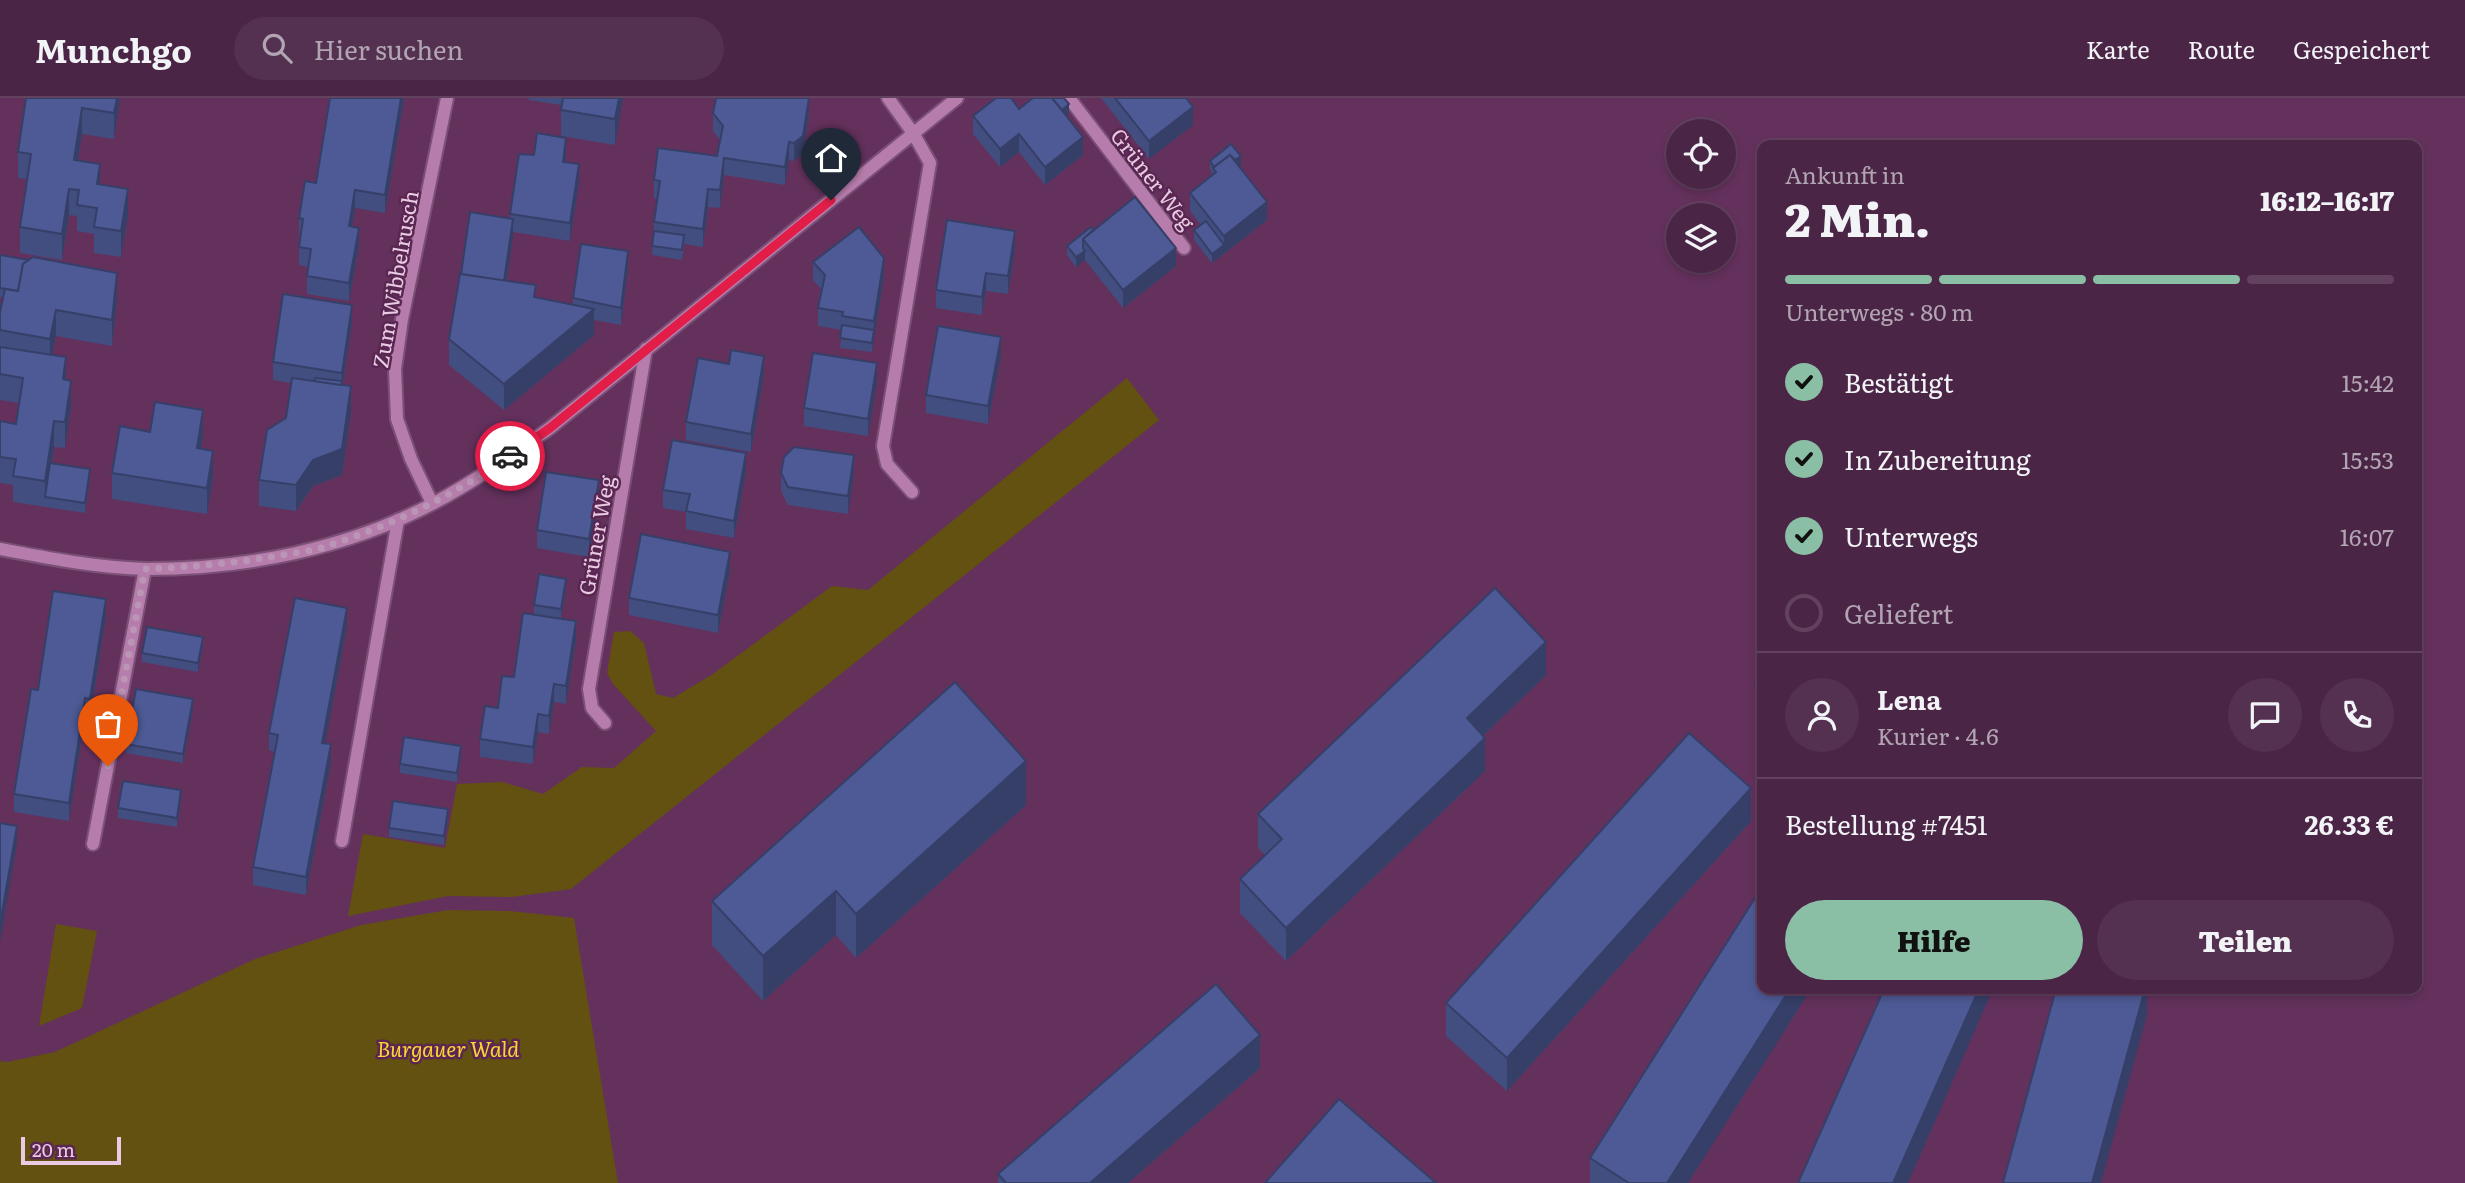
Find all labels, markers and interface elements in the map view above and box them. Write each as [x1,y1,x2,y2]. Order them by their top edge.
search box [234,17,724,80]
text: Munchgo [35,24,192,73]
icon: search [258,29,296,67]
text: Hier suchen [314,29,463,68]
text: Karte [2086,31,2150,66]
text: Route [2188,31,2255,66]
text: Gespeichert [2293,31,2430,66]
map controls [1666,119,1736,273]
button: locate [1666,119,1736,189]
street label: Grüner Weg [1104,121,1204,236]
pin [801,128,861,200]
icon: home [812,139,850,177]
text: Ankunft in [1785,157,1905,191]
text: 16:12–16:17 [2260,180,2394,219]
text: 2 Min. [1785,183,1930,251]
street label: Zum Wibbelrusch [363,188,425,370]
button: layers [1666,203,1736,273]
text: Unterwegs · 80 m [1785,294,1973,328]
text: Bestätigt [1844,362,1953,401]
icon: check [1785,363,1823,401]
text: 15:42 [2341,365,2394,399]
courier [475,421,545,491]
icon: car [491,437,529,475]
text: In Zubereitung [1844,439,2031,478]
icon: check [1785,440,1823,478]
text: 15:53 [2341,442,2394,476]
street label: Grüner Weg [569,472,621,597]
text: Unterwegs [1844,516,1978,555]
icon: check [1785,517,1823,555]
text: 16:07 [2340,519,2394,553]
text: Geliefert [1844,593,1953,632]
button: person [1785,678,1859,752]
button: chat [2228,678,2302,752]
button: phone [2320,678,2394,752]
text: Lena [1877,679,1941,718]
pin [78,694,138,766]
icon: bag [89,705,127,743]
text: Kurier · 4.6 [1877,718,1999,752]
text: Bestellung #7451 [1785,804,1988,843]
text: 26.33 € [2305,804,2394,843]
button: Hilfe [1785,900,2083,980]
button: Teilen [2097,900,2394,980]
park label: Burgauer Wald [377,1032,519,1063]
scale bar [21,1134,121,1166]
text: 20 m [32,1135,75,1163]

